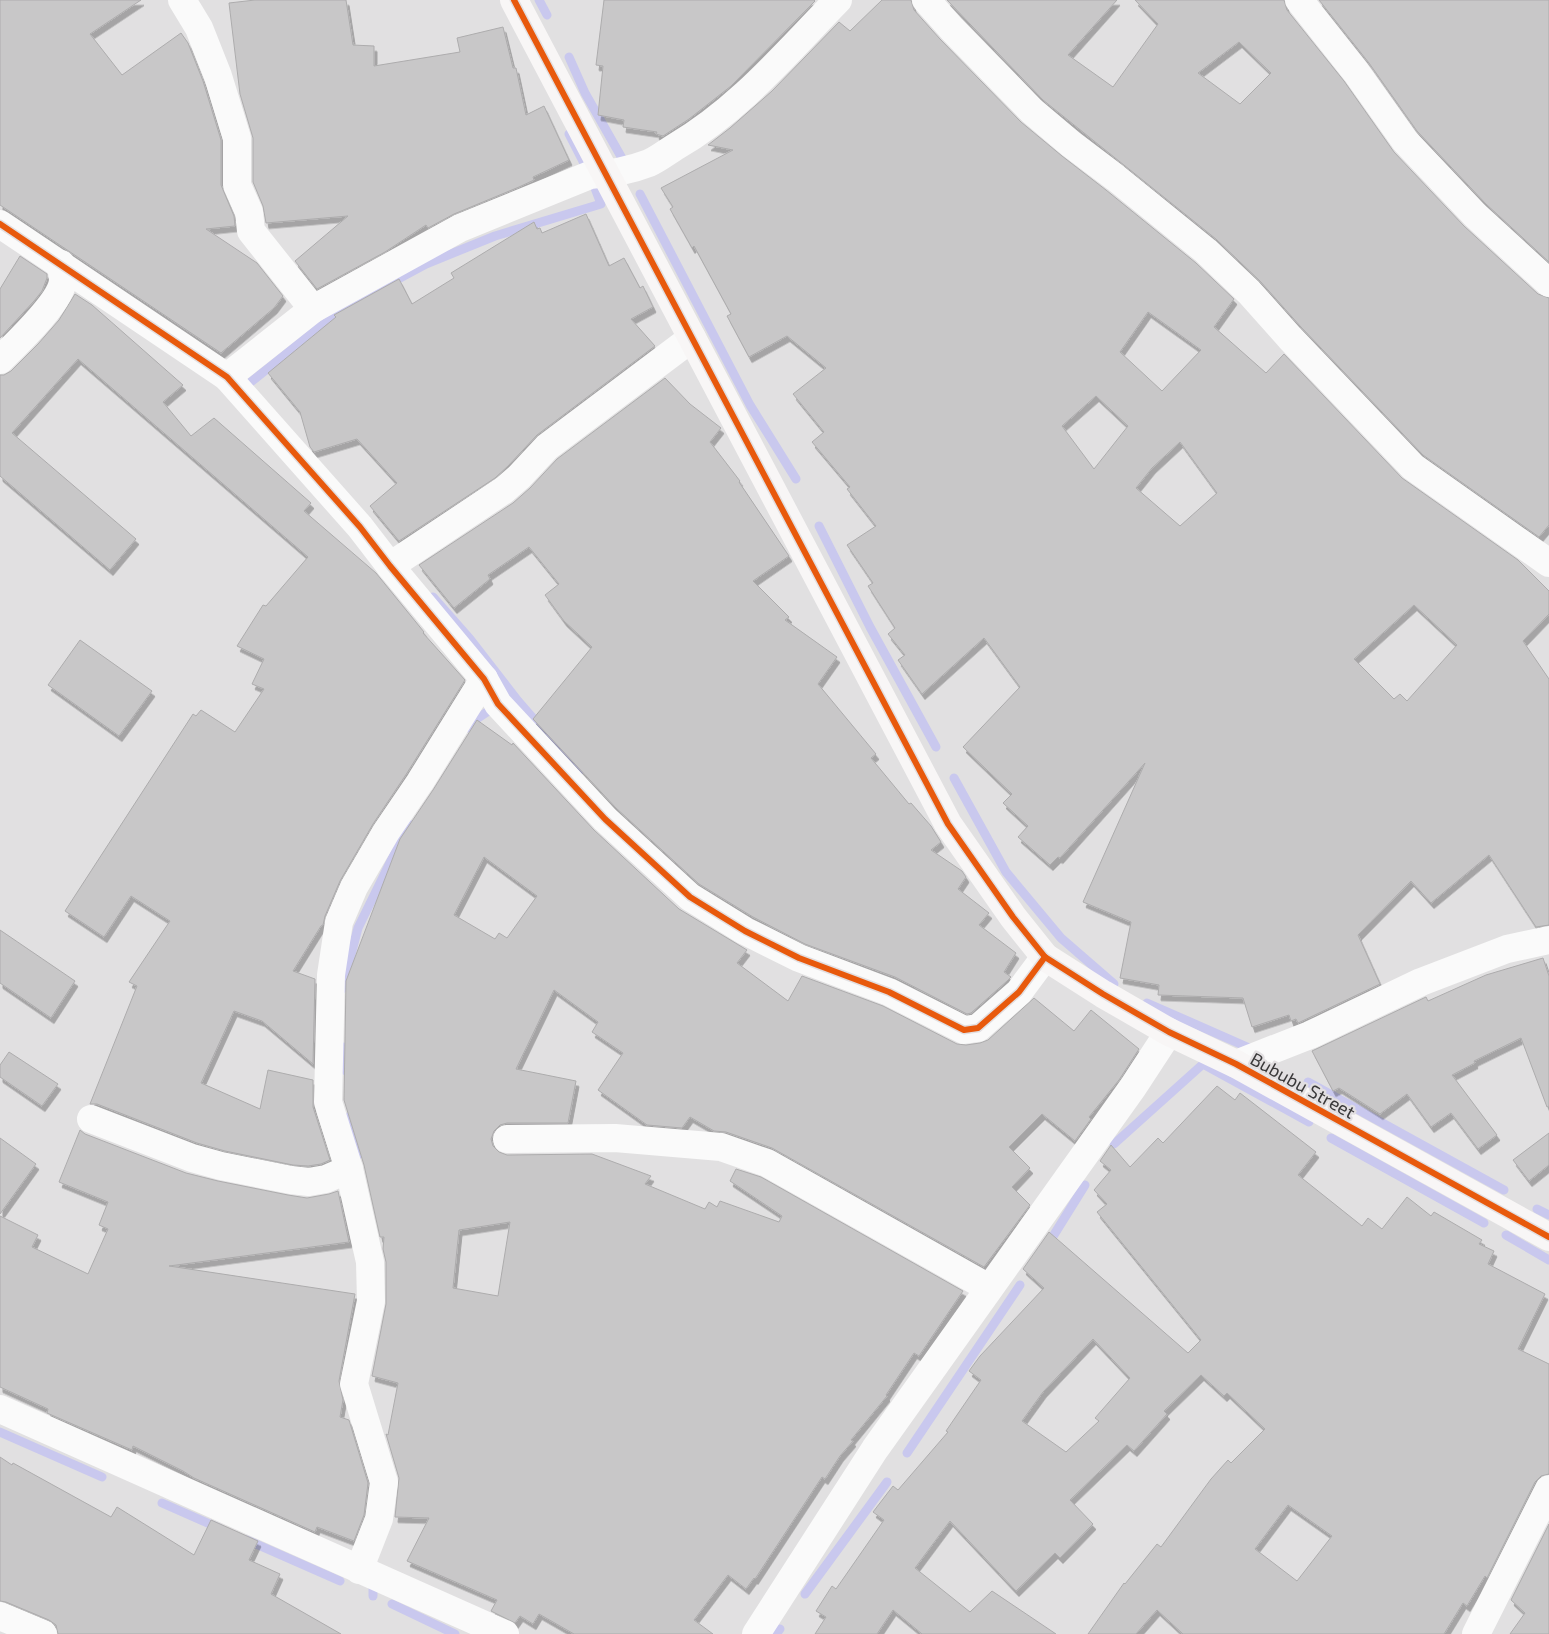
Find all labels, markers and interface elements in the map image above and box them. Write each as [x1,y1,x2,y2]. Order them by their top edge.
street label: Bububu Street [1247,1047,1359,1123]

